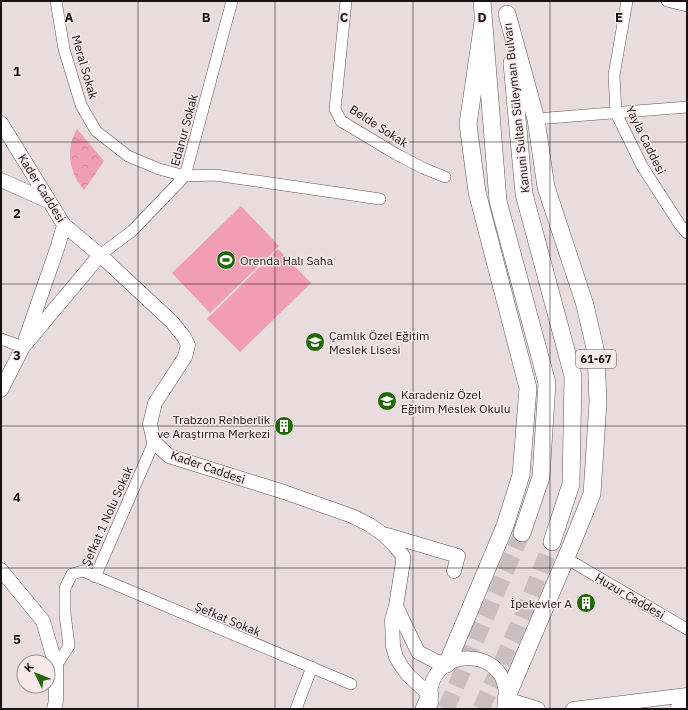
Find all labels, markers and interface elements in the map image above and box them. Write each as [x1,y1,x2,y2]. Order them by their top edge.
text: A [65,9,74,26]
text: B [202,9,211,26]
text: C [340,9,349,26]
text: D [477,9,487,26]
text: E [615,9,623,26]
street label: Kanuni Sultan Süleyman Bulvarı [500,22,532,194]
street label: Meral Sokak [69,33,101,101]
text: 1 [13,63,21,80]
street label: Edanur Sokak [167,92,201,168]
street label: Belde Sokak [347,102,412,151]
street label: Yayla Caddesi [623,103,669,177]
street label: Kader Caddesi [15,151,69,225]
text: 2 [13,205,21,222]
sports icon: Orenda Halı Saha [215,249,237,271]
place label: Orenda Halı Saha [240,253,334,268]
place label: Çamlık Özel Eğitim Meslek Lisesi [329,328,429,357]
school or university icon: Çamlık Özel Eğitim Meslek Lisesi [304,331,326,353]
text: 3 [13,347,21,364]
road number: 61-67 [576,350,616,368]
place label: Karadeniz Özel Eğitim Meslek Okulu [401,387,511,416]
school or university icon: Karadeniz Özel Eğitim Meslek Okulu [376,390,398,412]
place label: Trabzon Rehberlik ve Araştırma Merkezi [157,412,271,441]
building icon: Trabzon Rehberlik ve Araştırma Merkezi [273,415,295,437]
street label: Kader Caddesi [169,447,247,487]
street label: Şefkat 1 Nolu Sokak [78,463,136,568]
text: 4 [13,489,21,506]
street label: Huzur Caddesi [592,570,668,622]
building icon: İpekevler A [575,592,597,614]
place label: İpekevler A [510,596,572,611]
street label: Şefkat Sokak [193,598,264,640]
text: 5 [13,631,21,648]
north arrow [16,654,56,694]
text: K [21,659,37,675]

